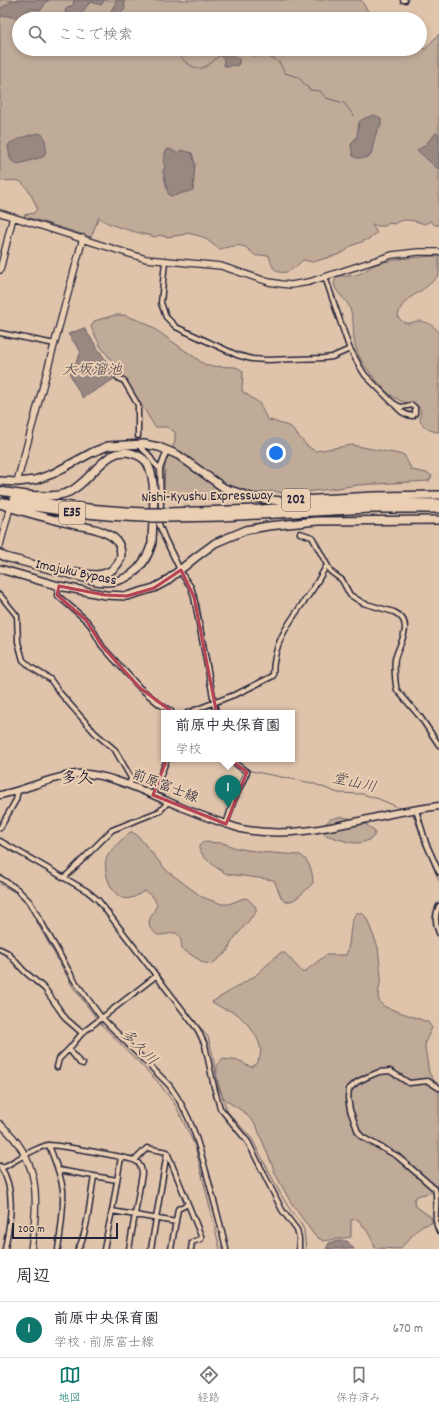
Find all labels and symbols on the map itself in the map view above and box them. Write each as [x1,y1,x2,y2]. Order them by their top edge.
water label: 大坂溜池 [62,360,123,382]
your location [266,443,286,463]
street label: Nishi-Kyushu Expressway [141,486,273,508]
road number: 202 [282,489,310,511]
road number: E35 [59,502,85,524]
street label: Imajuku Bypass [34,555,118,591]
street label: 前原富士線 [129,765,201,809]
district label: 多久 [61,768,93,791]
water label: 堂山川 [330,768,378,800]
pin: 1 [215,775,241,808]
water label: 多久川 [114,1024,162,1072]
scale bar [12,1221,118,1240]

